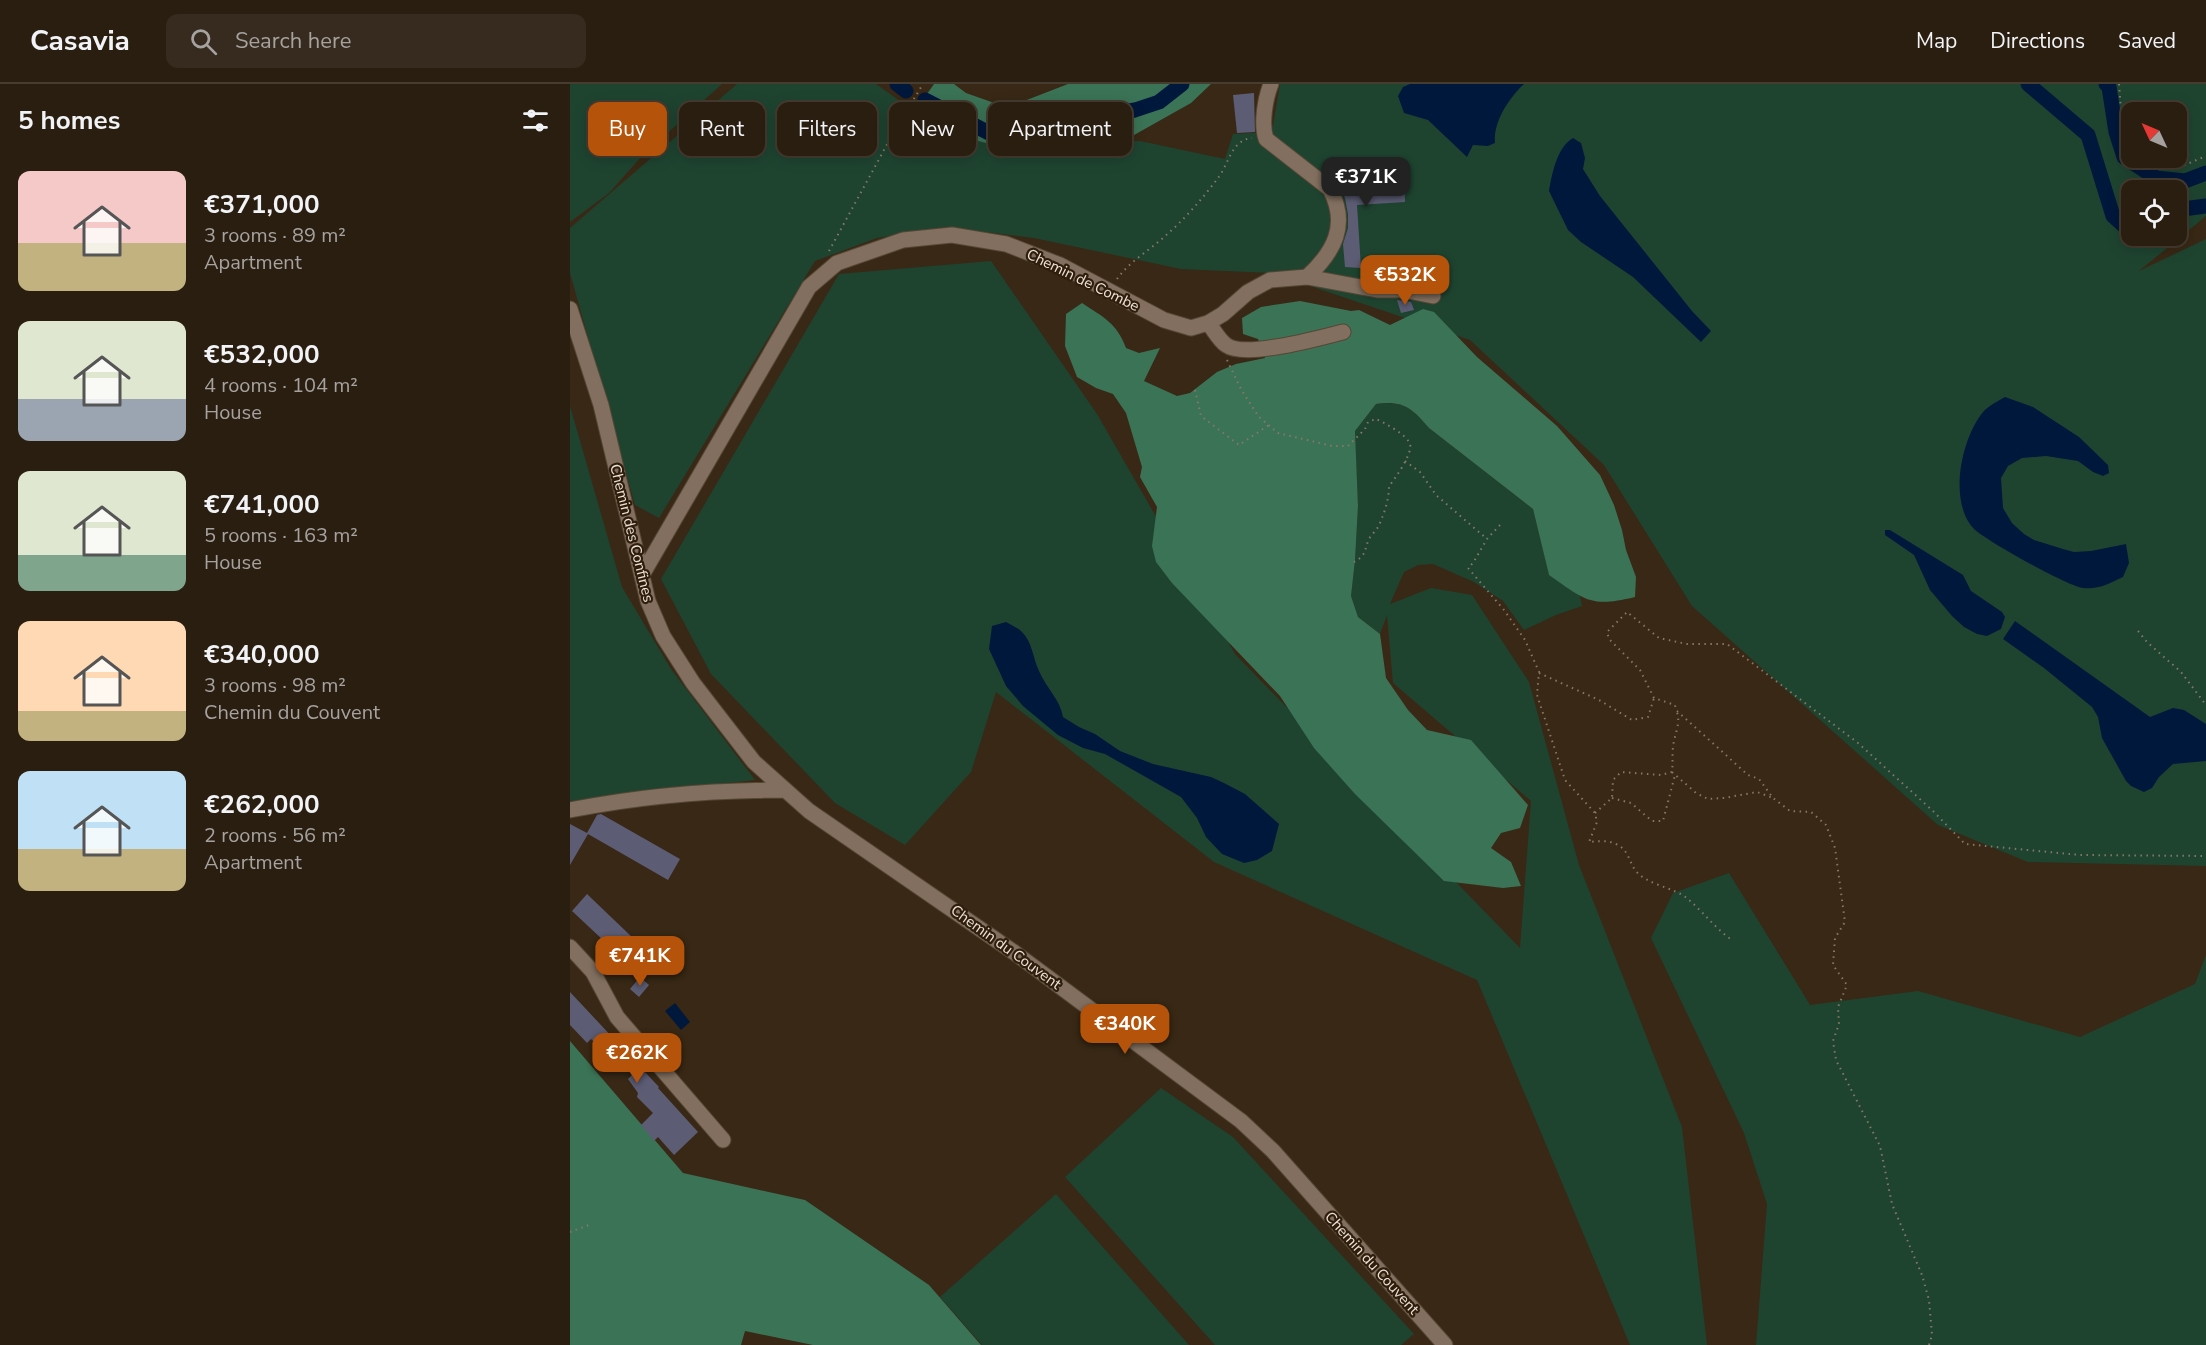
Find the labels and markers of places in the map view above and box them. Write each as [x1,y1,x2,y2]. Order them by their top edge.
pin: €371K [1324,157,1408,208]
pin: €532K [1363,255,1447,306]
pin: €741K [598,936,682,987]
pin: €340K [1083,1004,1167,1055]
pin: €262K [595,1033,679,1084]

